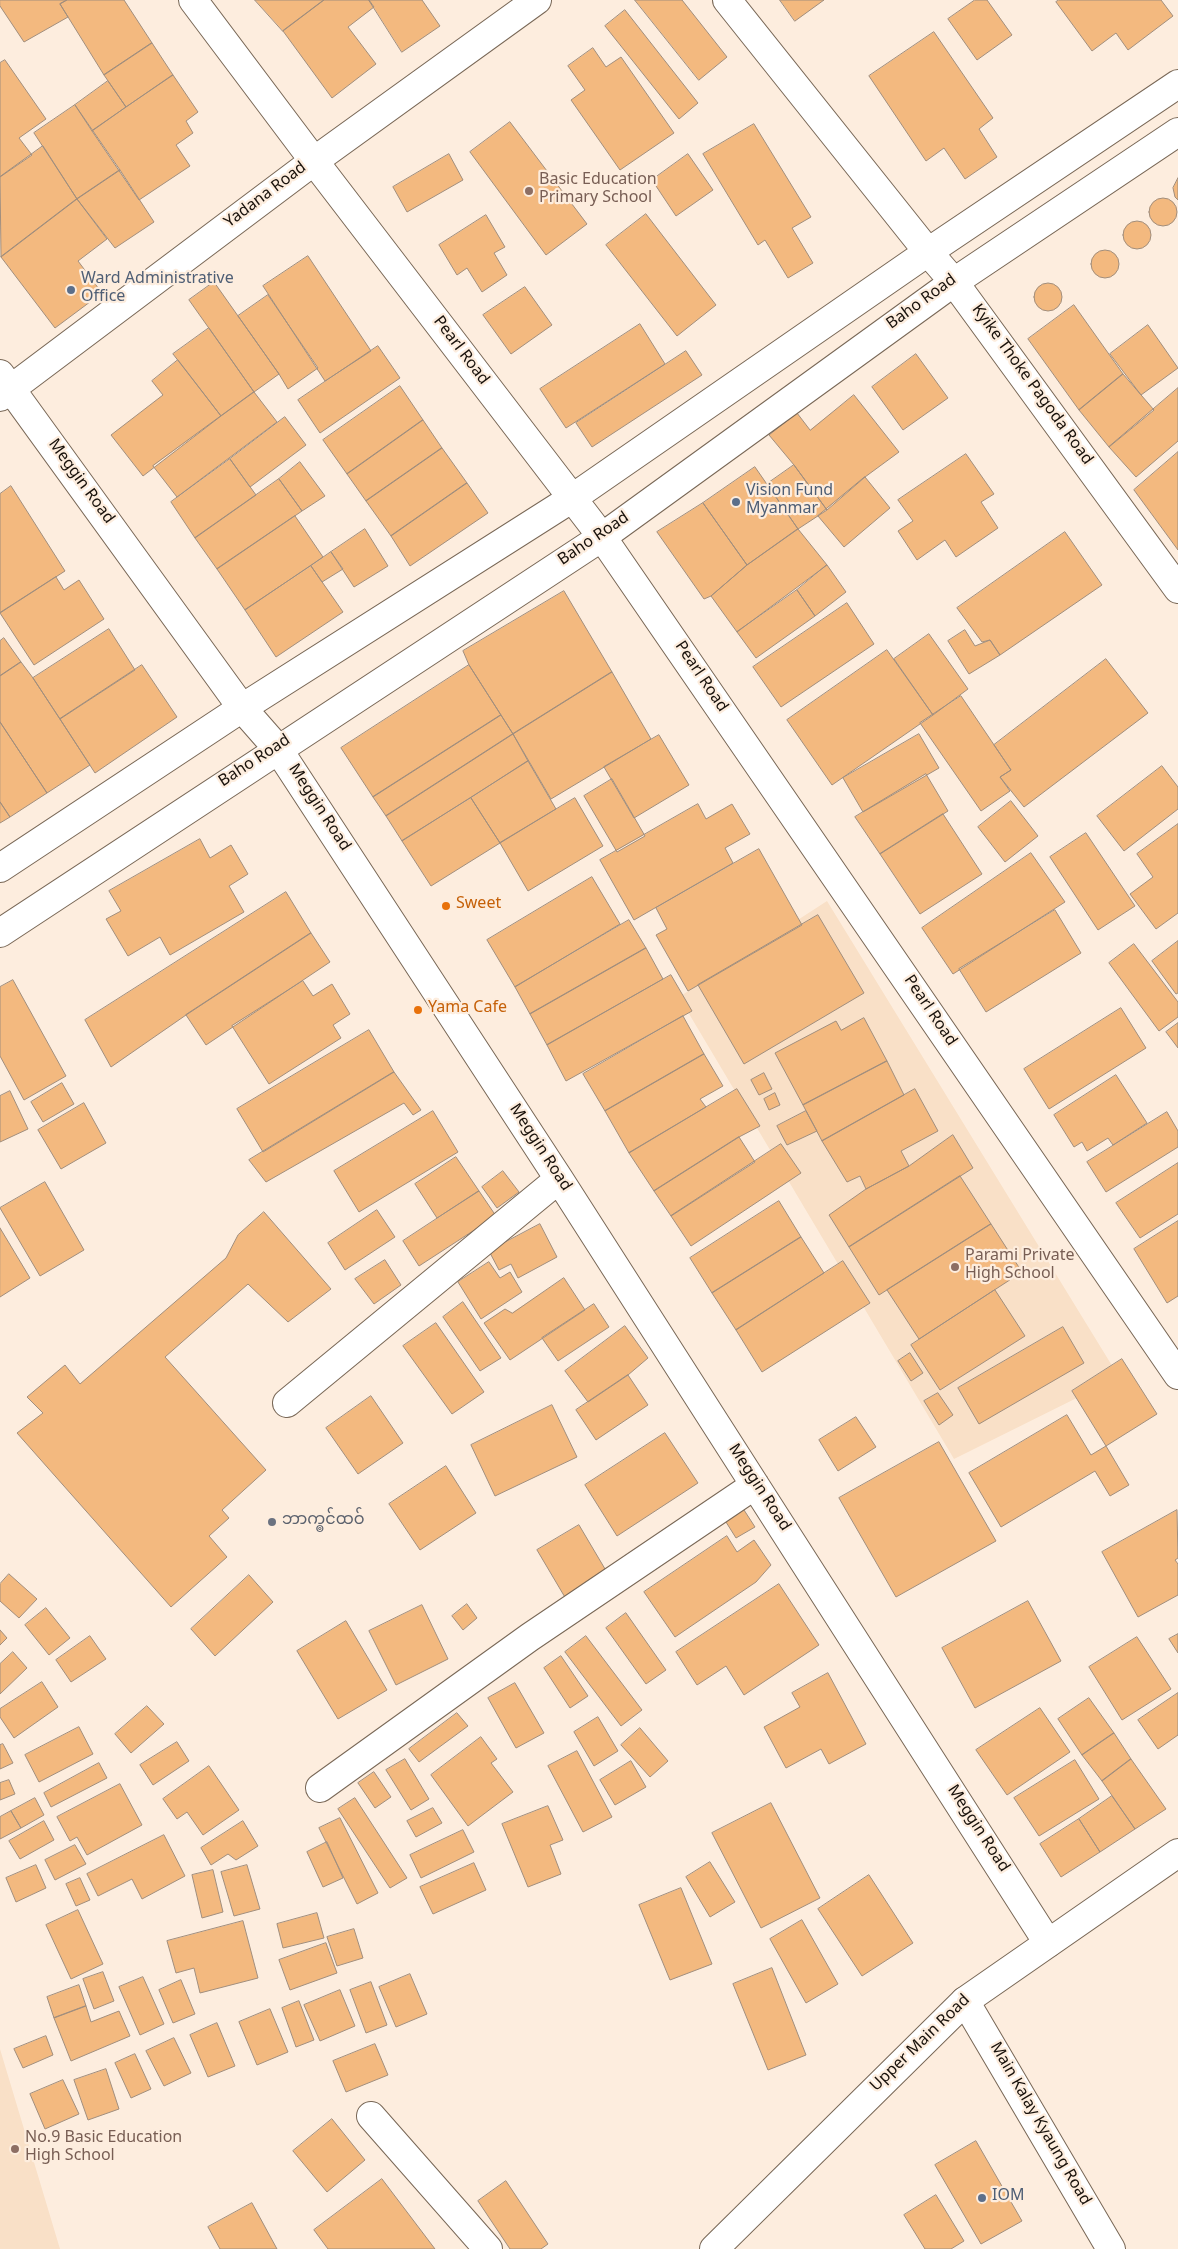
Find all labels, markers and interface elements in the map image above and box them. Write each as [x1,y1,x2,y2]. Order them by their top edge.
street label: Yadana Road [222,160,312,234]
place label: Basic Education Primary School [539,172,657,210]
marker: Basic Education Primary School [523,185,535,197]
place label: Ward Administrative Office [81,271,234,309]
street label: Baho Road [884,272,962,336]
marker: Ward Administrative Office [65,284,77,296]
street label: Kyike Thoke Pagoda Road [965,302,1095,470]
street label: Pearl Road [427,314,491,390]
street label: Meggin Road [42,437,116,529]
place label: Vision Fund Myanmar [746,483,833,521]
marker: Vision Fund Myanmar [730,496,742,508]
street label: Baho Road [556,510,634,572]
street label: Pearl Road [668,639,730,717]
street label: Baho Road [217,733,295,793]
street label: Meggin Road [282,762,352,856]
place label: Sweet [456,896,501,916]
marker: Sweet [440,900,452,912]
street label: Pearl Road [897,973,959,1051]
place label: Yama Cafe [428,1000,507,1020]
marker: Yama Cafe [412,1004,424,1016]
street label: Meggin Road [503,1102,573,1196]
place label: Parami Private High School [965,1248,1074,1286]
marker: Parami Private High School [949,1261,961,1273]
street label: Meggin Road [722,1442,792,1536]
place label: ဘာက္ၜၚ်ထဝ် [282,1512,364,1532]
marker: ဘာက္ၜၚ်ထဝ် [266,1516,278,1528]
street label: Meggin Road [941,1783,1011,1877]
street label: Upper Main Road [868,1992,976,2098]
street label: Main Kalay Kyaung Road [983,2040,1093,2210]
place label: No.9 Basic Education High School [25,2130,182,2168]
marker: No.9 Basic Education High School [9,2143,21,2155]
place label: IOM [992,2188,1024,2208]
marker: IOM [976,2192,988,2204]

